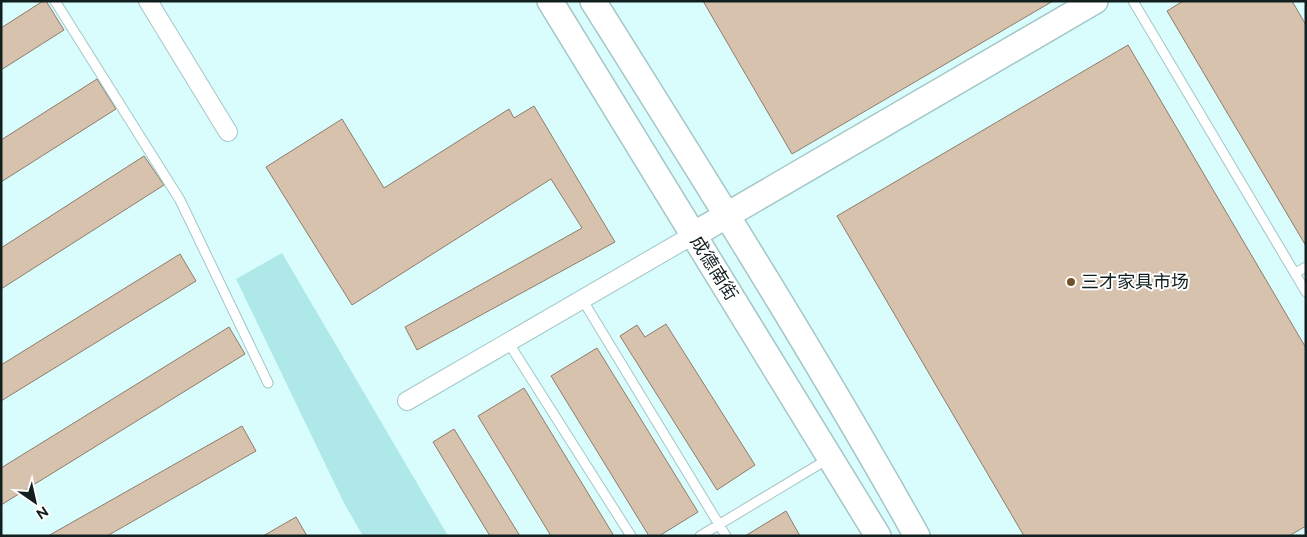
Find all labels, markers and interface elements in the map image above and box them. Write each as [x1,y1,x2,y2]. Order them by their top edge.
street label: 成德南街 [686,232,742,304]
place label: 三才家具市场 [1081,271,1189,292]
marker: 三才家具市场 [1065,276,1077,288]
north arrow [10,477,60,527]
text: N [33,503,51,522]

